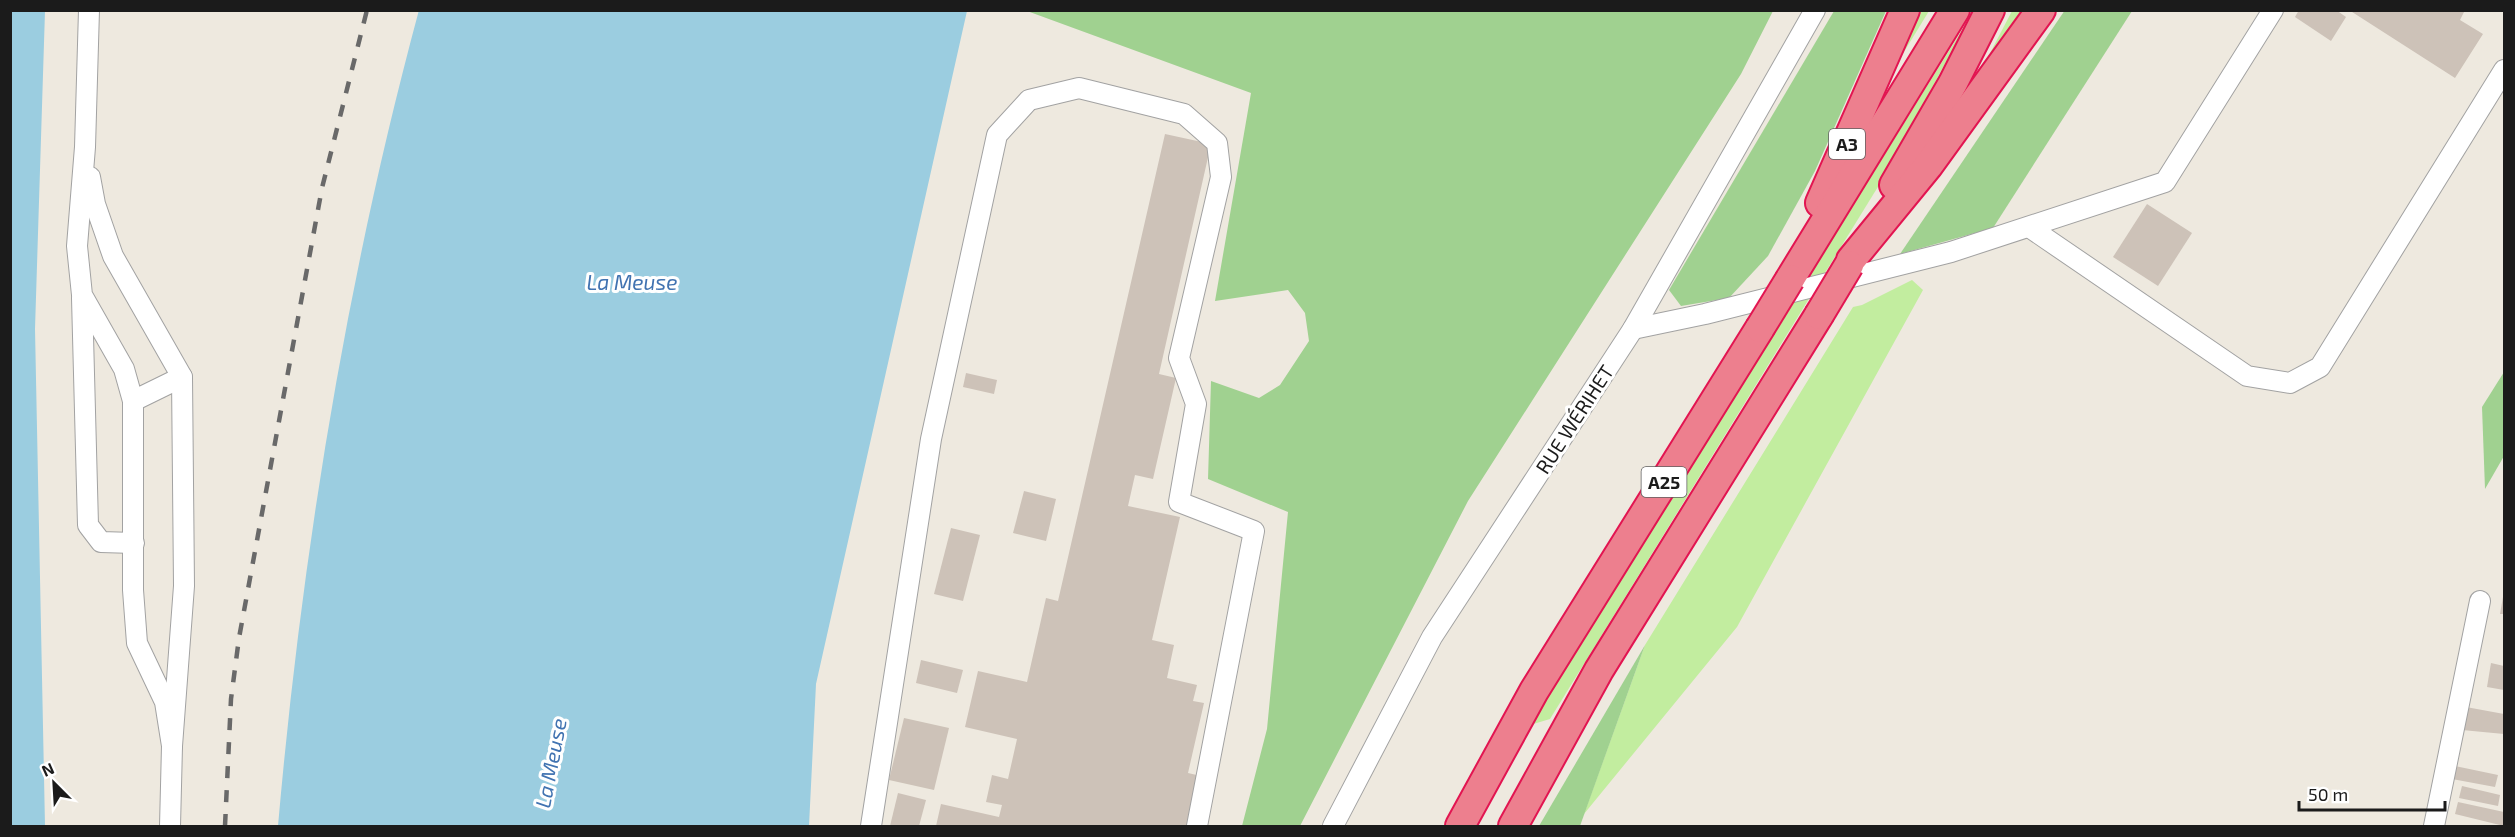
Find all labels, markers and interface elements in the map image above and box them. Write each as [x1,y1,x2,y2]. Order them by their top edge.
road number: A3 [1829,129,1865,159]
water label: La Meuse [587,269,677,294]
street label: RUE WÉRIHET [1530,360,1618,478]
road number: A25 [1642,467,1686,497]
water label: La Meuse [529,716,571,810]
north arrow [24,753,84,813]
text: N [39,758,57,780]
scale bar [2299,774,2444,812]
text: 50 m [2308,783,2348,805]

